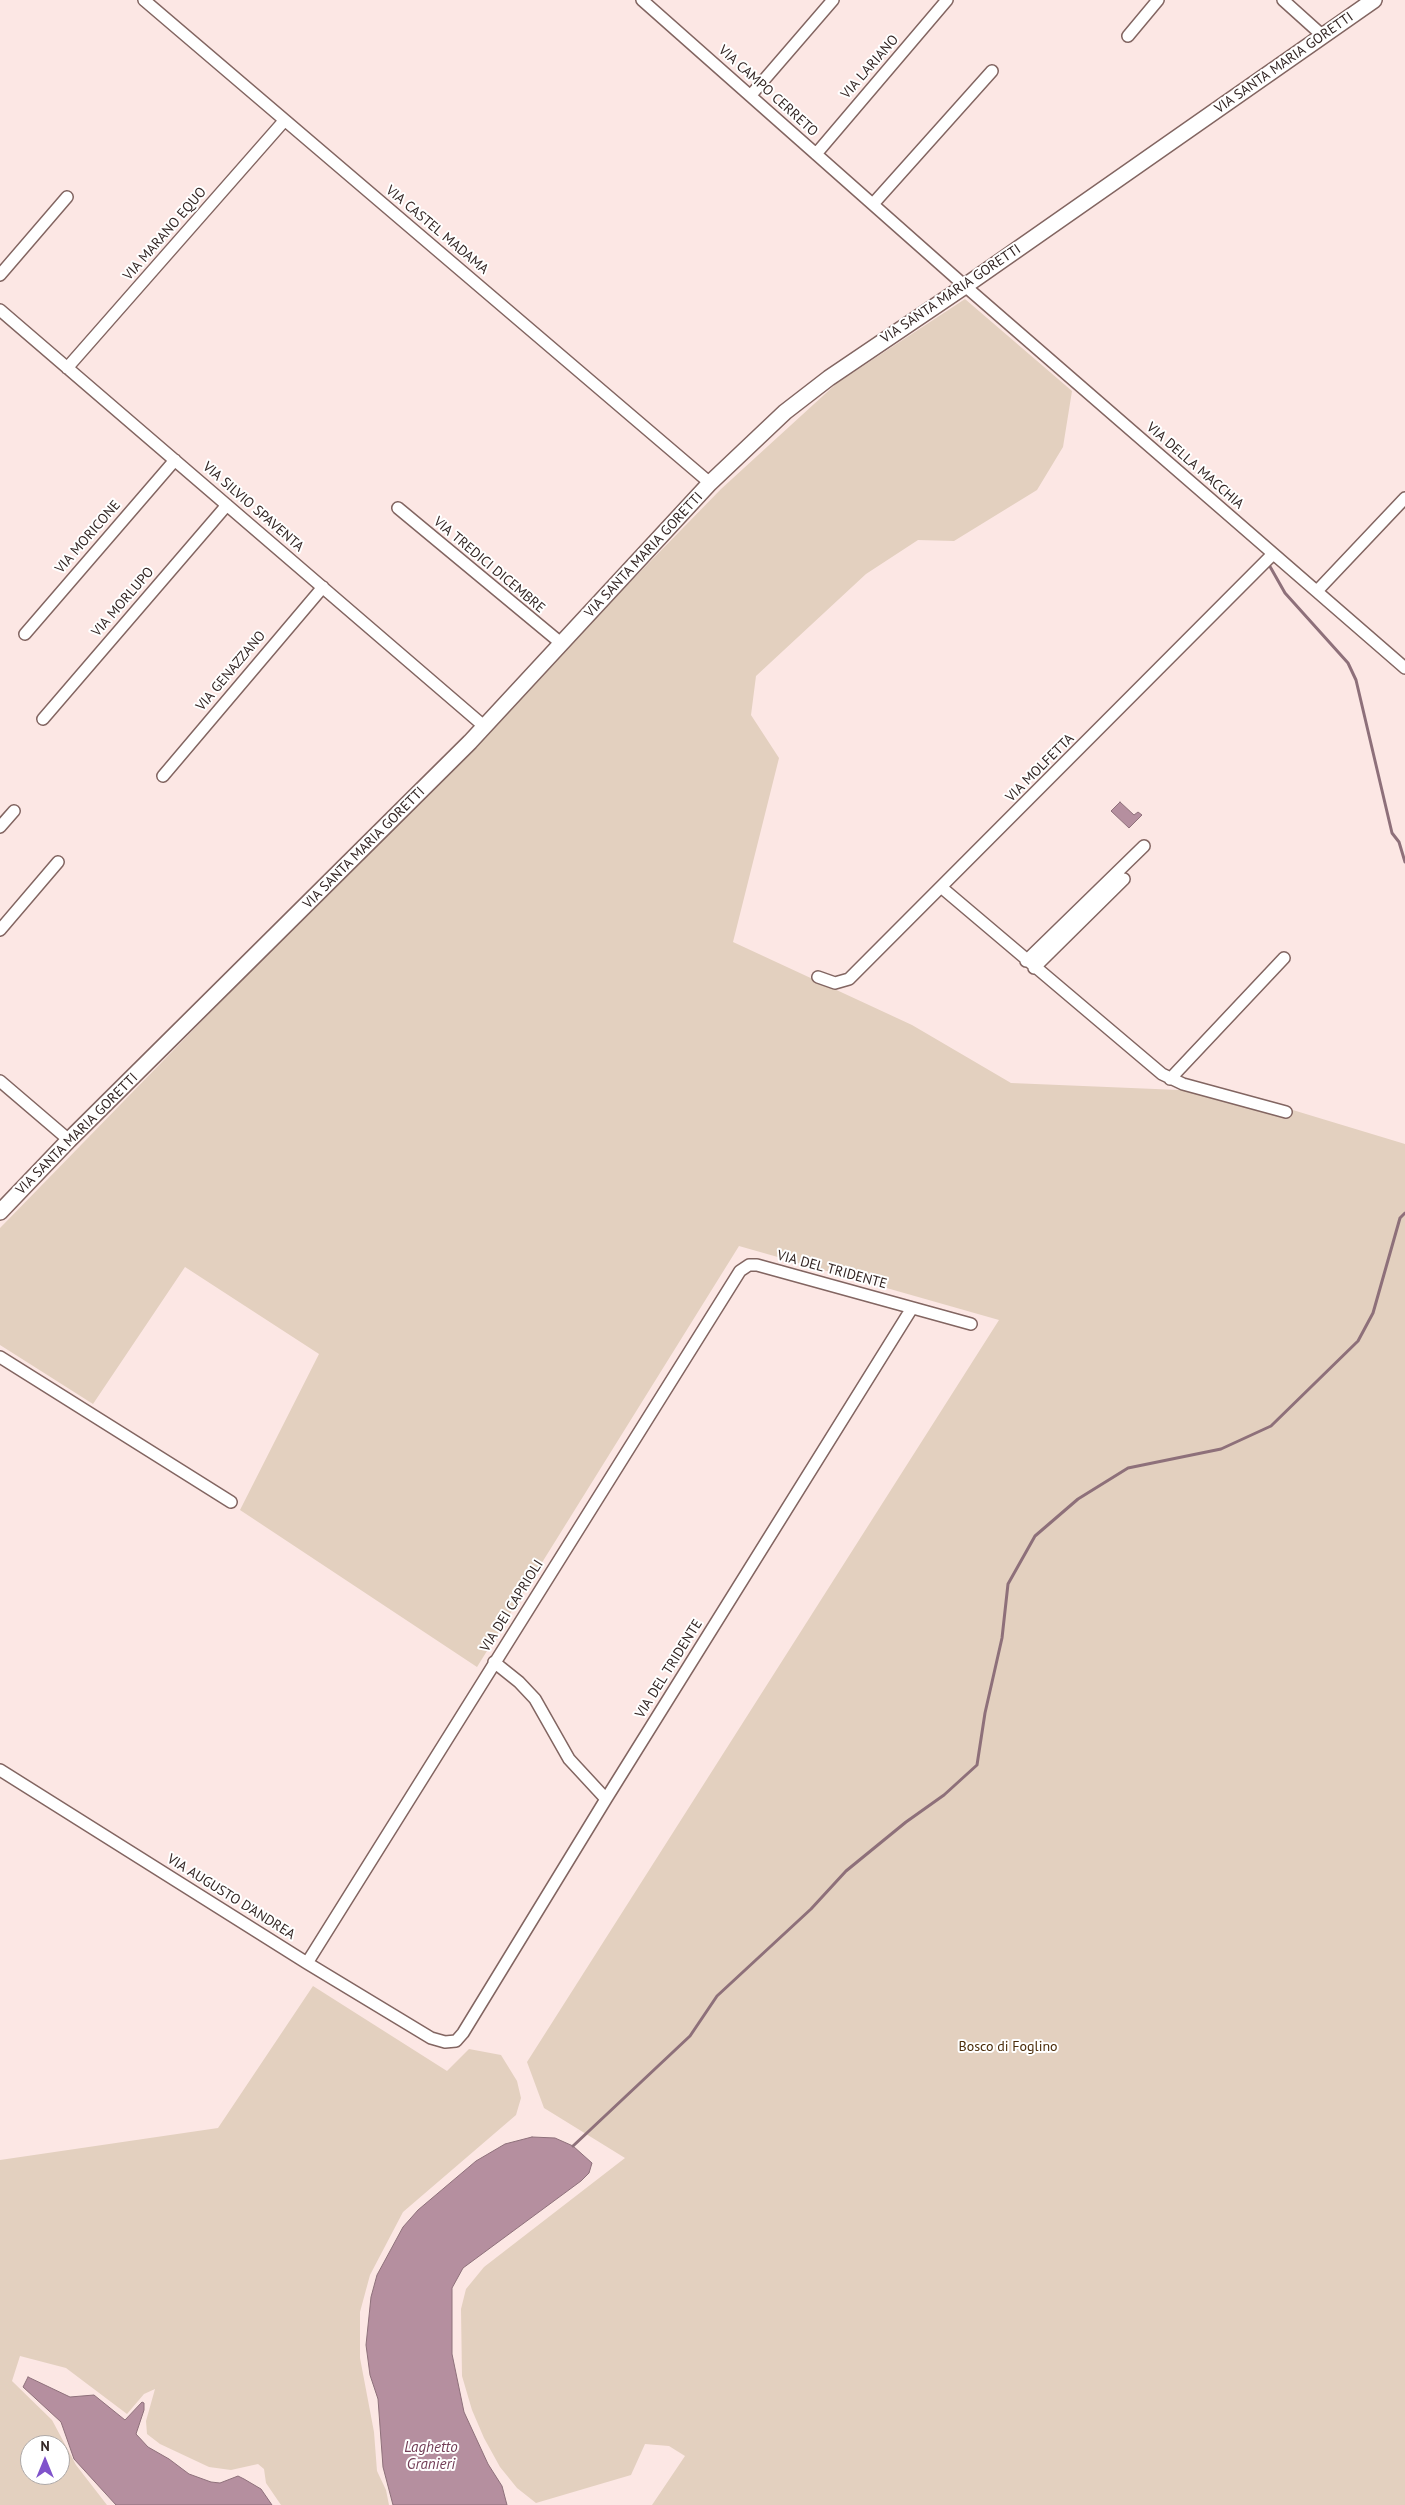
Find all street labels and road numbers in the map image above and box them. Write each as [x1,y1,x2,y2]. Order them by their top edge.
street label: VIA SANTA MARIA GORETTI [1212,9,1356,117]
street label: VIA LARIANO [838,32,902,102]
street label: VIA CAMPO CERRETO [715,42,821,140]
street label: VIA CASTEL MADAMA [382,182,492,278]
street label: VIA MARANO EQUO [120,184,210,284]
street label: VIA SANTA MARIA GORETTI [878,241,1024,347]
street label: VIA DELLA MACCHIA [1143,419,1247,513]
street label: VIA SILVIO SPAVENTA [199,459,307,555]
street label: VIA SANTA MARIA GORETTI [582,489,706,621]
street label: VIA MORICONE [52,497,124,577]
street label: VIA TREDICI DICEMBRE [430,513,548,617]
street label: VIA MORLUPO [88,564,158,640]
street label: VIA GENAZZANO [193,628,269,714]
street label: VIA MOLFETTA [1002,730,1078,806]
street label: VIA SANTA MARIA GORETTI [300,784,428,912]
street label: VIA SANTA MARIA GORETTI [13,1070,141,1198]
street label: VIA DEL TRIDENTE [775,1247,889,1293]
street label: VIA DEI CAPRIOLI [477,1557,547,1655]
street label: VIA DEL TRIDENTE [632,1617,706,1721]
street label: VIA AUGUSTO D'ANDREA [164,1851,298,1943]

